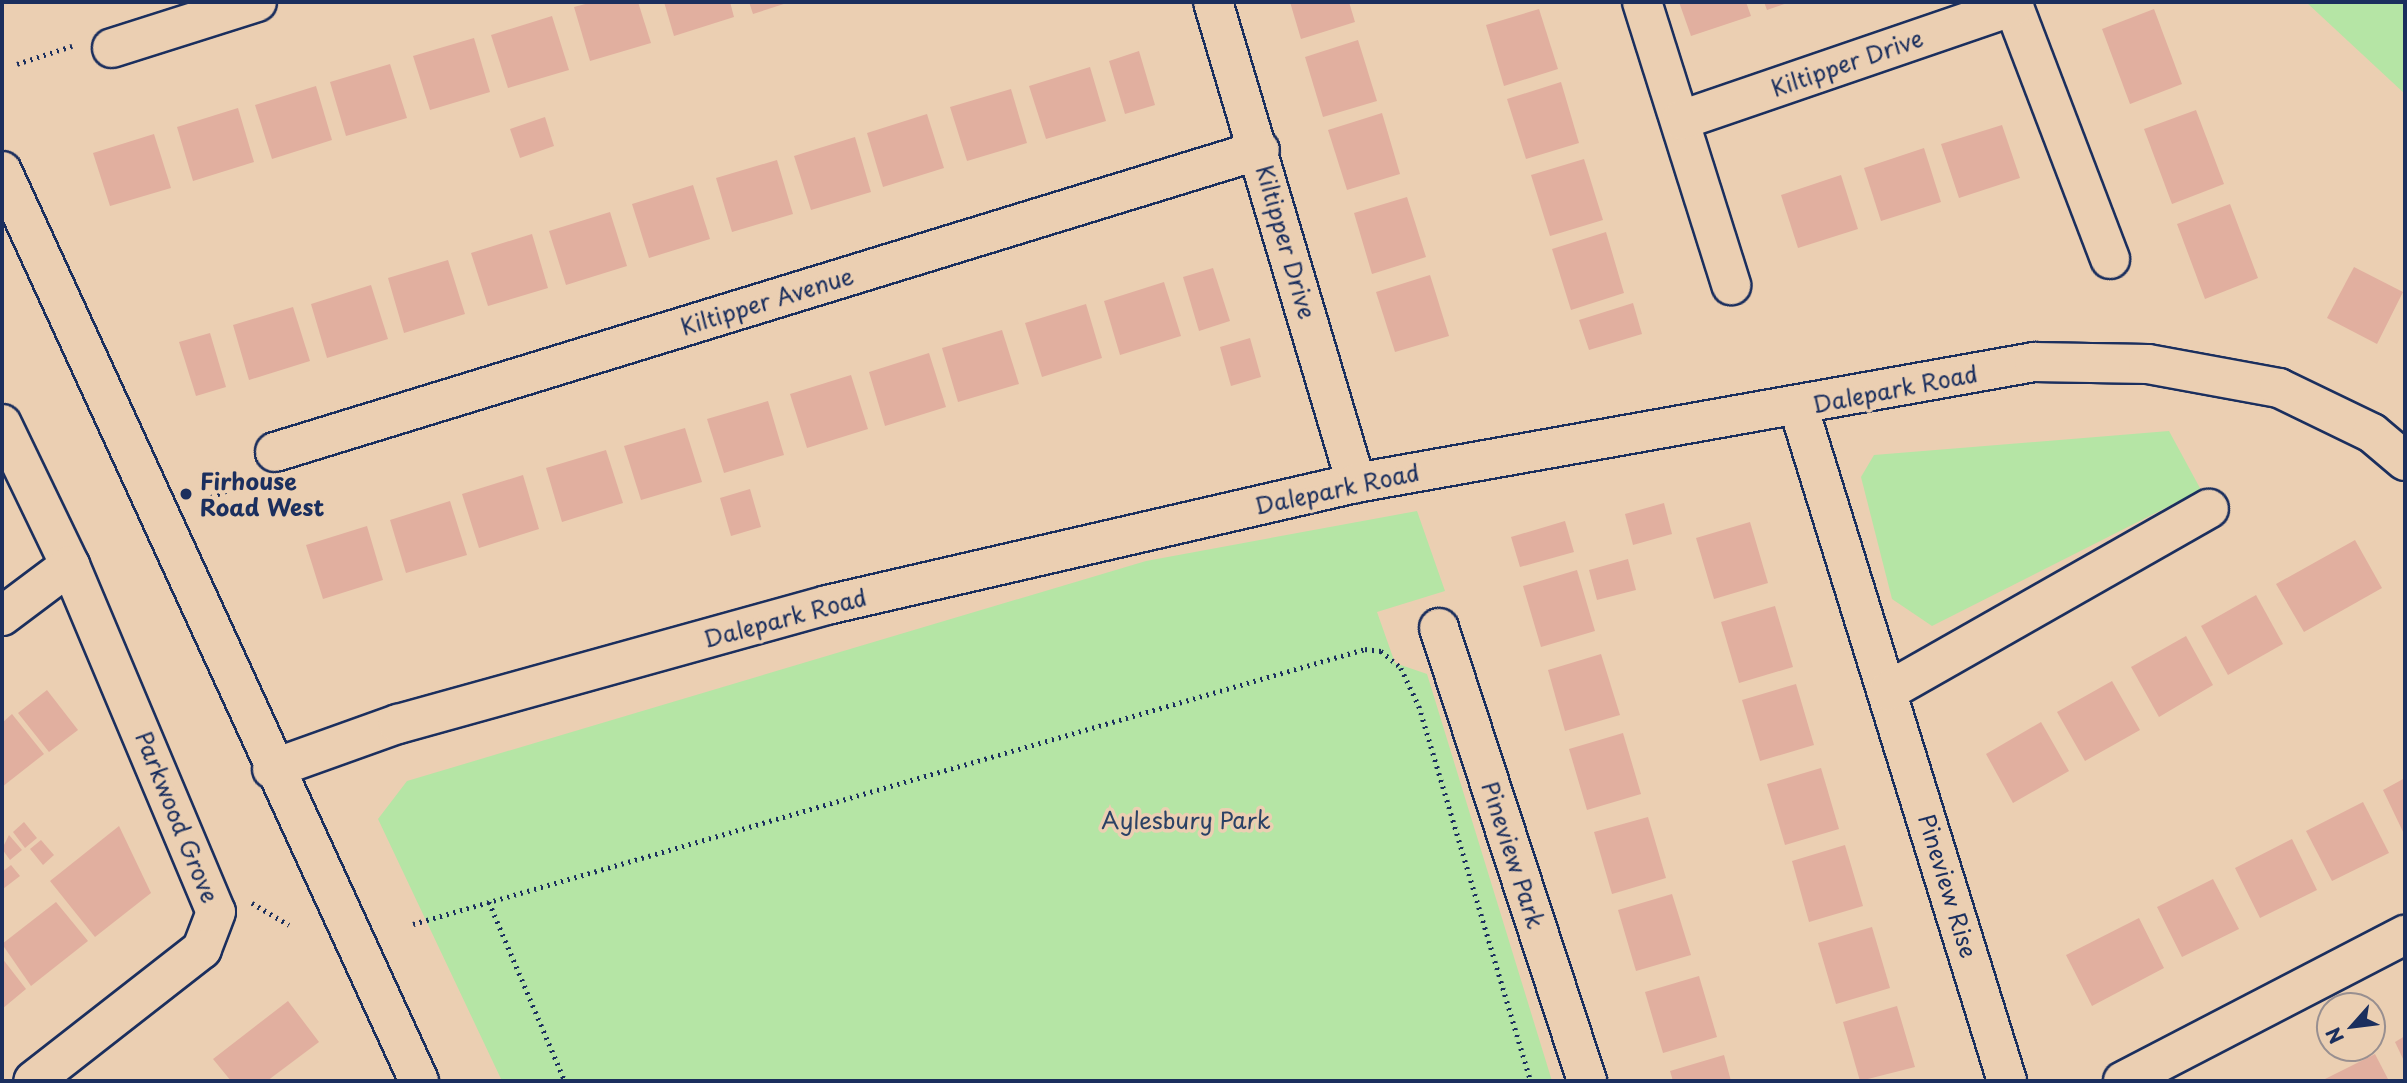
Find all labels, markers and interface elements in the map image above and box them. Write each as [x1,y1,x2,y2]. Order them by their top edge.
street label: Kiltipper Drive [1767,24,1927,102]
street label: Kiltipper Drive [1251,162,1321,322]
street label: Kiltipper Avenue [677,262,857,340]
street label: Dalepark Road [1810,360,1980,418]
street label: Dalepark Road [1252,458,1422,520]
place label: Firhouse Road West [200,467,324,521]
marker: Firhouse Road West [178,486,194,502]
street label: Dalepark Road [701,583,869,653]
street label: Parkwood Grove [130,727,224,907]
street label: Pineview Park [1476,778,1550,932]
park label: Aylesbury Park [1101,806,1271,834]
street label: Pineview Rise [1913,812,1983,960]
north arrow [2316,992,2386,1062]
text: N [2318,1023,2350,1049]

